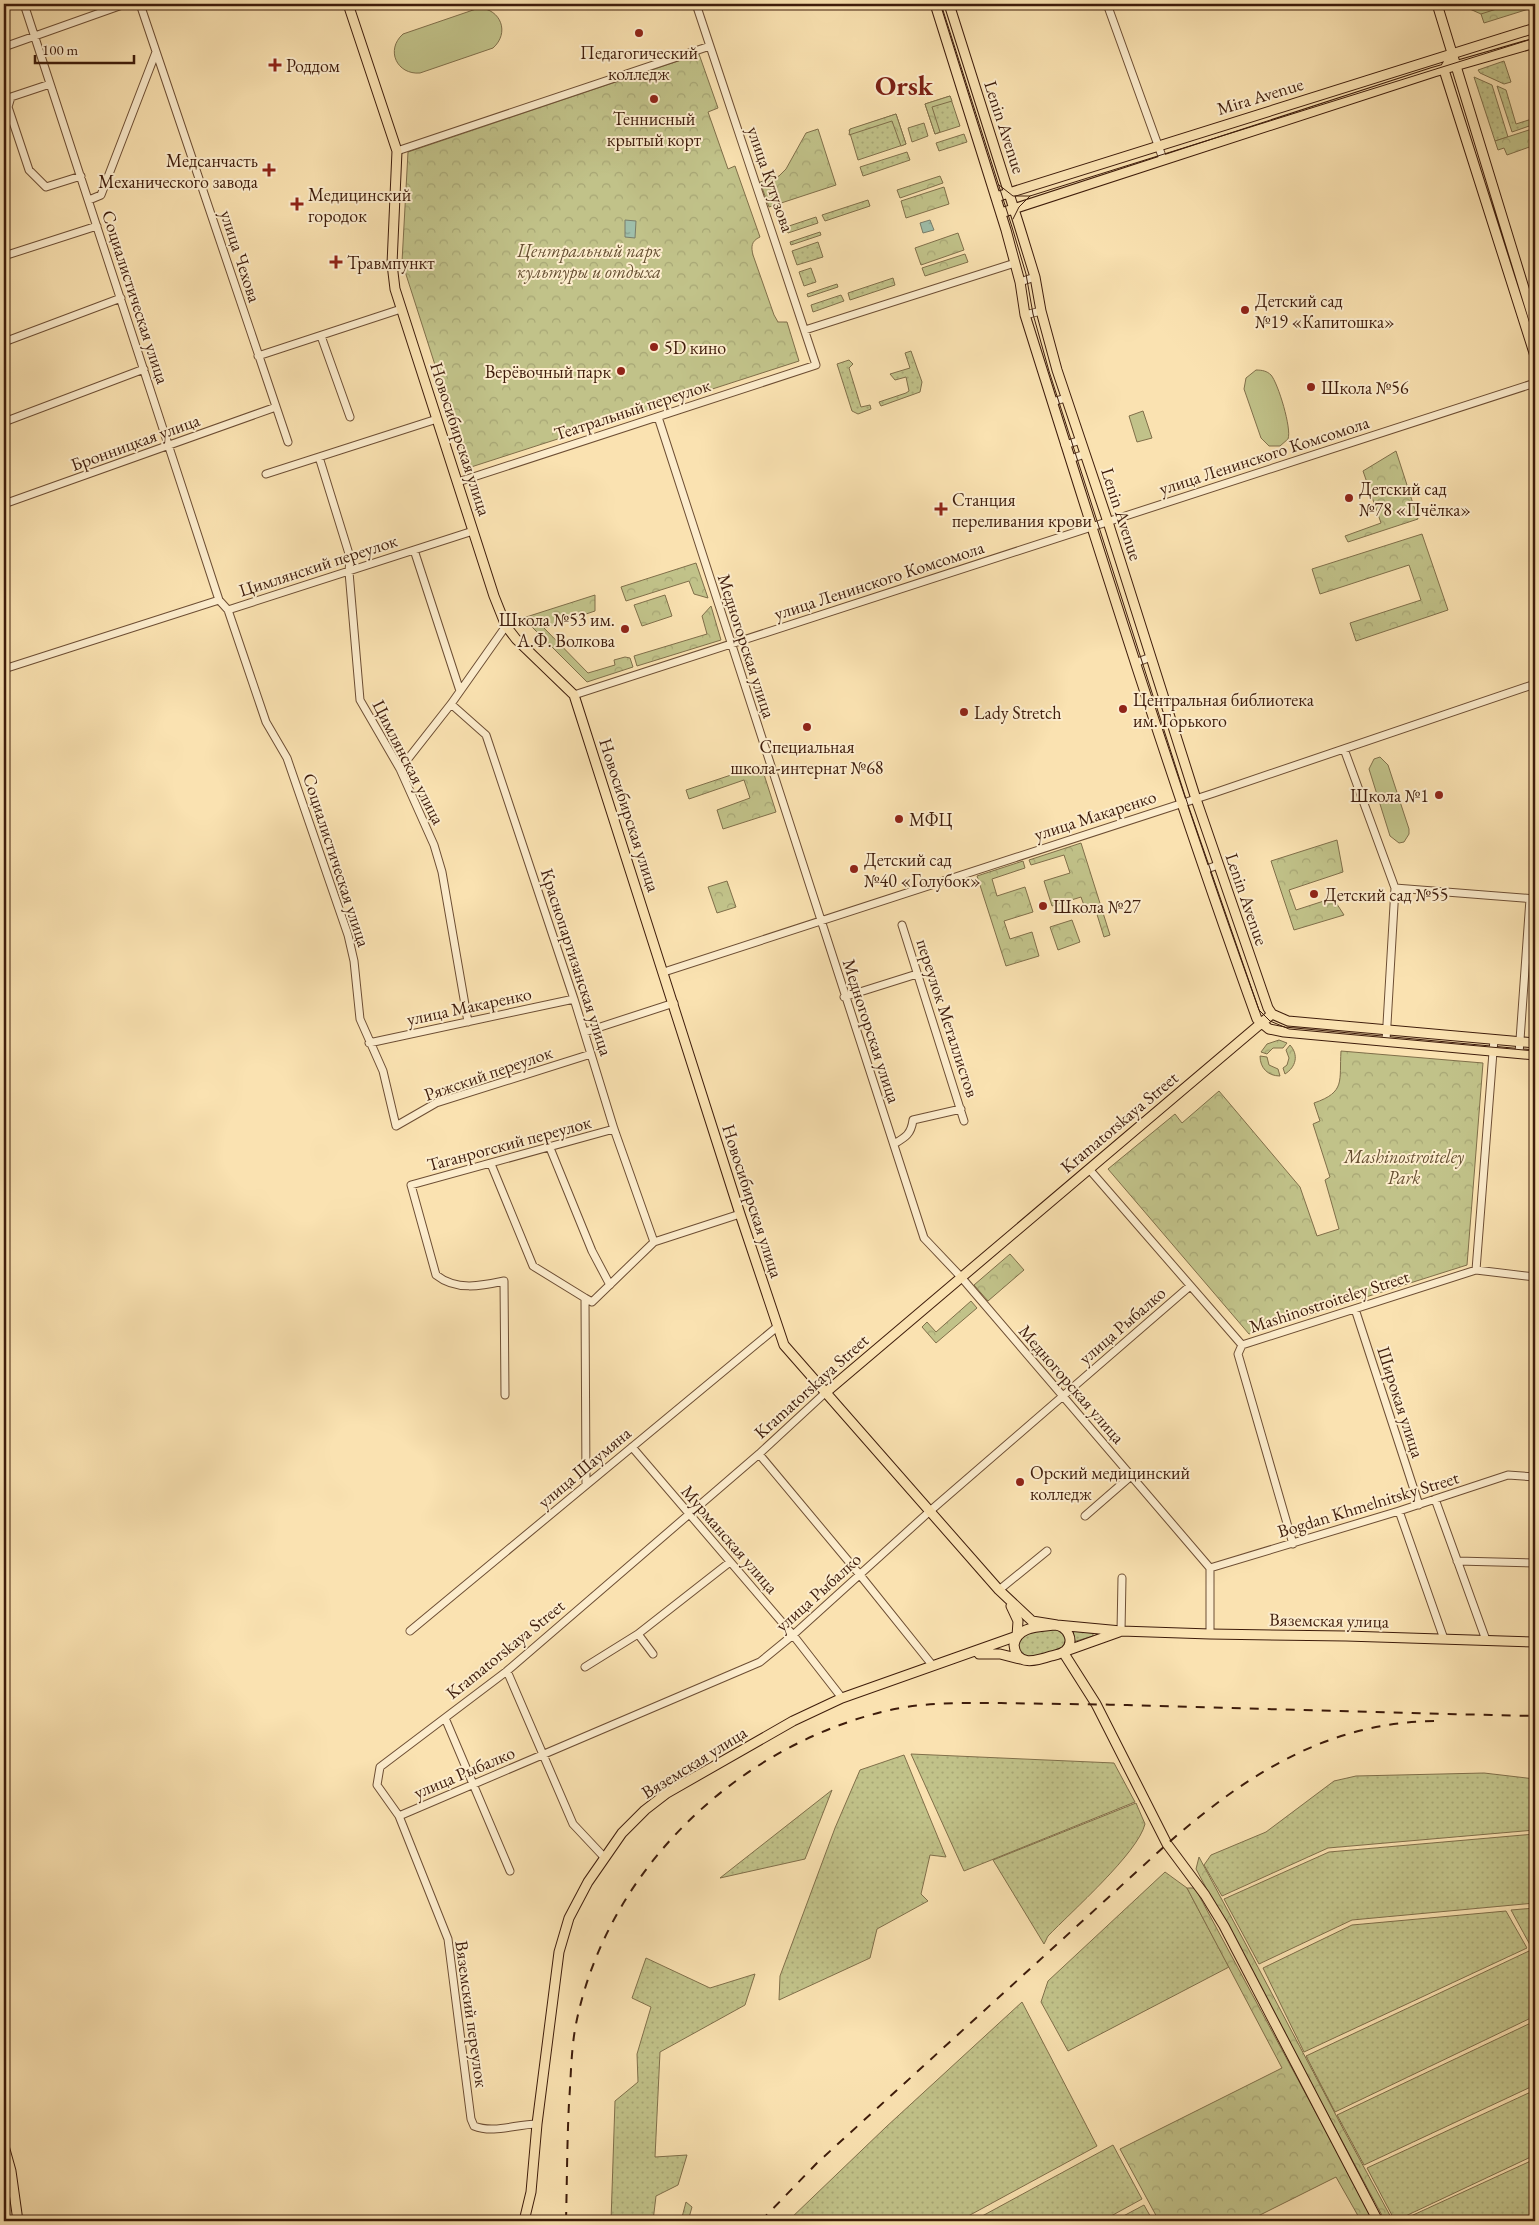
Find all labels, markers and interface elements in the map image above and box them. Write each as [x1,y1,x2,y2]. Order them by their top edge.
marker: Педагогический колледж [633,27,645,39]
scale bar [35,32,134,64]
text: 100 m [42,40,79,59]
place label: Педагогический колледж [580,41,699,85]
place label: Роддом [286,54,341,77]
marker: Роддом [268,58,282,72]
district label: Orsk [875,67,934,103]
street label: Mira Avenue [1214,72,1306,120]
street label: Lenin Avenue [979,78,1031,176]
marker: Теннисный крытый корт [648,93,660,105]
place label: Теннисный крытый корт [607,107,702,151]
street label: улица Кутузова [742,123,800,236]
place label: Медсанчасть Механического завода [98,149,259,193]
marker: Медсанчасть Механического завода [262,163,276,177]
place label: Медицинский городок [308,183,412,227]
marker: Медицинский городок [290,197,304,211]
street label: Социалистическая улица [97,207,175,387]
street label: улица Чехова [215,207,267,306]
park label: Центральный парк культуры и отдыха [516,239,661,284]
place label: Травмпункт [347,251,435,274]
marker: Травмпункт [329,255,343,269]
place label: Детский сад №19 «Капитошка» [1255,289,1395,333]
marker: Детский сад №19 «Капитошка» [1239,304,1251,316]
place label: 5D кино [664,336,726,359]
marker: 5D кино [648,341,660,353]
street label: Новосибирская улица [425,359,497,520]
place label: Верёвочный парк [485,360,611,383]
marker: Верёвочный парк [615,365,627,377]
street label: Театральный переулок [551,373,713,445]
place label: Школа №56 [1321,376,1409,399]
marker: Школа №56 [1305,381,1317,393]
street label: Бронницкая улица [67,408,203,476]
street label: улица Ленинского Комсомола [1156,410,1373,500]
street label: Lenin Avenue [1096,465,1148,563]
place label: Детский сад №78 «Пчёлка» [1359,477,1471,521]
place label: Станция переливания крови [952,488,1092,532]
marker: Детский сад №78 «Пчёлка» [1343,492,1355,504]
marker: Станция переливания крови [934,502,948,516]
street label: Цимлянский переулок [236,528,400,601]
street label: улица Ленинского Комсомола [771,535,988,625]
street label: Медногорская улица [713,571,781,722]
place label: Школа №53 им. А.Ф. Волкова [499,608,616,652]
marker: Школа №53 им. А.Ф. Волкова [619,623,631,635]
place label: Центральная библиотека им. Горького [1133,688,1315,732]
street label: Цимлянская улица [368,696,451,829]
place label: Lady Stretch [974,701,1062,724]
marker: Центральная библиотека им. Горького [1117,703,1129,715]
marker: Lady Stretch [958,706,970,718]
marker: Специальная школа-интернат №68 [801,721,813,733]
street label: Новосибирская улица [594,735,666,896]
place label: Специальная школа-интернат №68 [731,735,883,779]
street label: Социалистическая улица [298,770,376,950]
street label: улица Макаренко [1031,784,1159,846]
place label: Школа №1 [1350,784,1429,807]
marker: Школа №1 [1433,789,1445,801]
place label: МФЦ [909,808,953,831]
marker: МФЦ [893,813,905,825]
place label: Детский сад №40 «Голубок» [864,848,981,892]
street label: Lenin Avenue [1220,850,1274,948]
marker: Детский сад №40 «Голубок» [848,863,860,875]
street label: Краснопартизанская улица [536,865,618,1059]
place label: Детский сад №55 [1324,883,1448,906]
marker: Детский сад №55 [1308,888,1320,900]
place label: Школа №27 [1053,895,1141,918]
marker: Школа №27 [1037,900,1049,912]
street label: переулок Металлистов [912,936,985,1100]
street label: Медногорская улица [838,956,906,1107]
street label: улица Макаренко [404,982,534,1030]
street label: Ряжский переулок [421,1040,556,1106]
street label: Kramatorskaya Street [1056,1066,1183,1178]
street label: Таганрогский переулок [424,1110,594,1176]
street label: Новосибирская улица [717,1121,789,1282]
park label: Mashinostroiteley Park [1343,1145,1465,1189]
street label: Mashinostroiteley Street [1246,1264,1412,1338]
street label: улица Рыбалко [1074,1281,1170,1369]
street label: Медногорская улица [1014,1320,1130,1449]
street label: Kramatorskaya Street [749,1328,873,1444]
street label: Широкая улица [1372,1343,1430,1461]
street label: улица Шаумяна [533,1421,636,1513]
place label: Орский медицинский колледж [1030,1461,1191,1505]
street label: Bogdan Khmelnitsky Street [1275,1465,1462,1543]
marker: Орский медицинский колледж [1014,1476,1026,1488]
street label: Мурманская улица [677,1480,784,1599]
street label: улица Рыбалко [770,1547,866,1637]
street label: Kramatorskaya Street [441,1594,569,1704]
street label: Вяземская улица [1269,1607,1390,1633]
street label: Вяземская улица [637,1720,752,1804]
street label: улица Рыбалко [410,1740,518,1804]
street label: Вяземский переулок [450,1939,494,2089]

